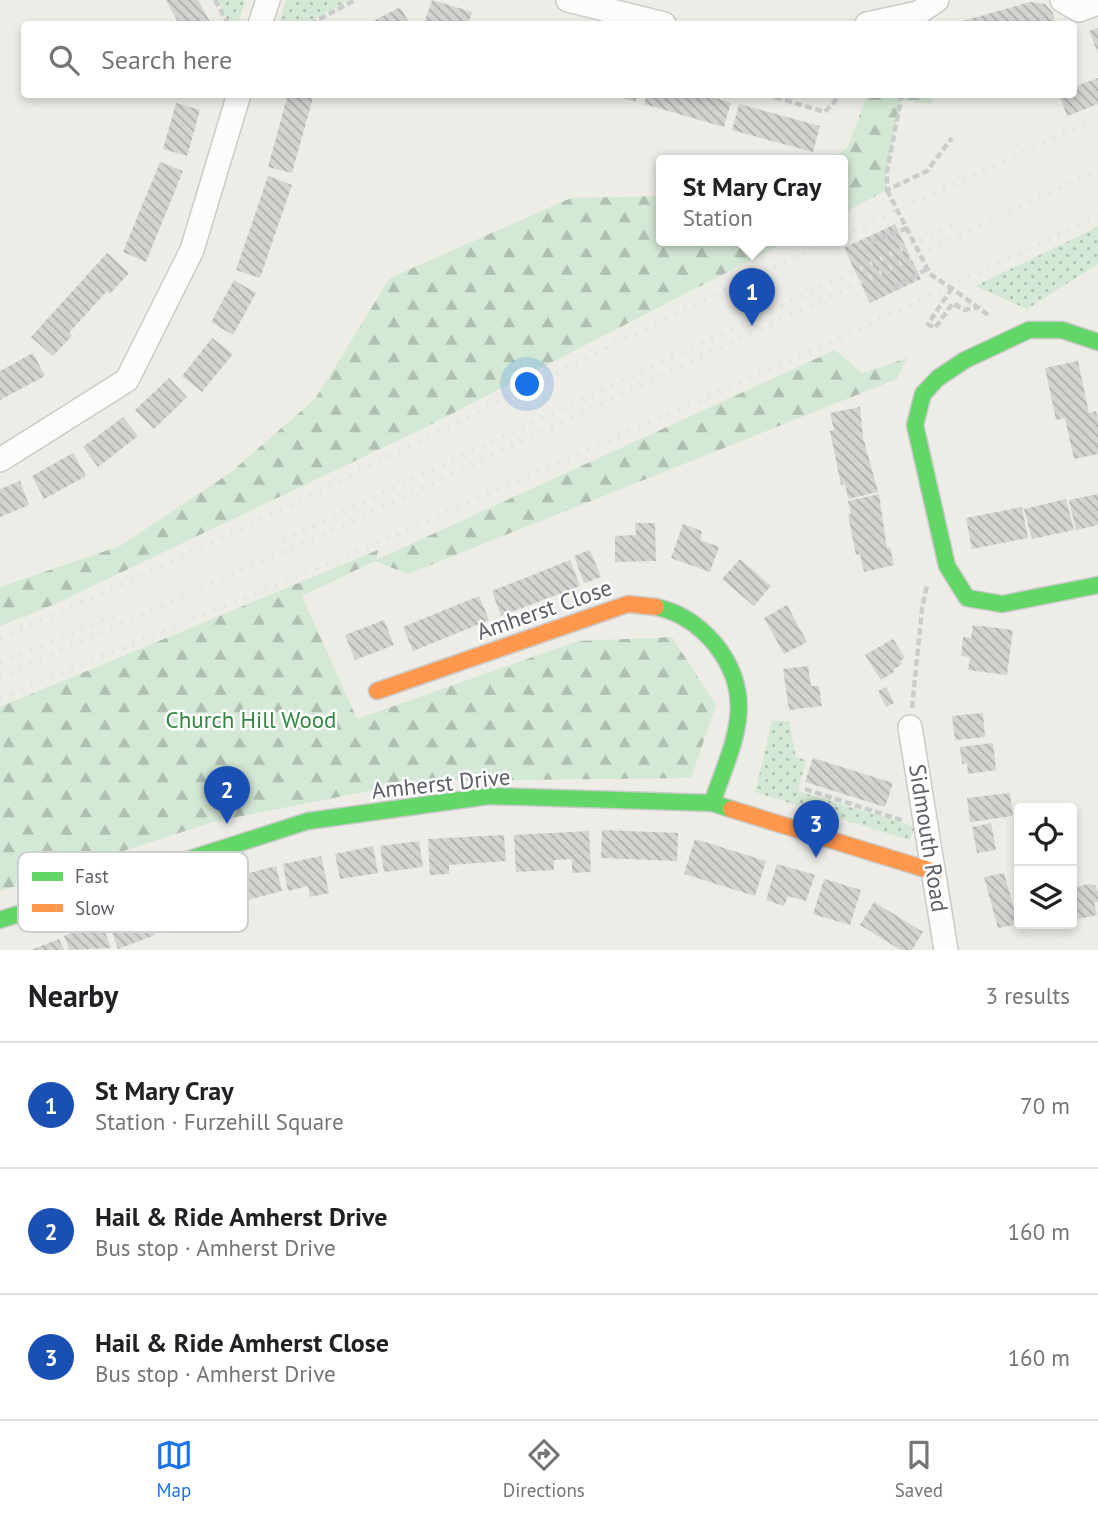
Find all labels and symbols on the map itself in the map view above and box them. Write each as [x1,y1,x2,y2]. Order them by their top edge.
pin: 1 [729,268,775,326]
your location [510,367,544,401]
street label: Amherst Close [472,572,616,646]
park label: Church Hill Wood [166,705,336,734]
street label: Amherst Drive [370,761,512,805]
street label: Sidmouth Road [903,762,955,914]
pin: 2 [204,766,250,824]
pin: 3 [793,800,839,858]
legend [18,852,248,932]
text: Fast [75,864,109,888]
text: Slow [75,896,115,920]

